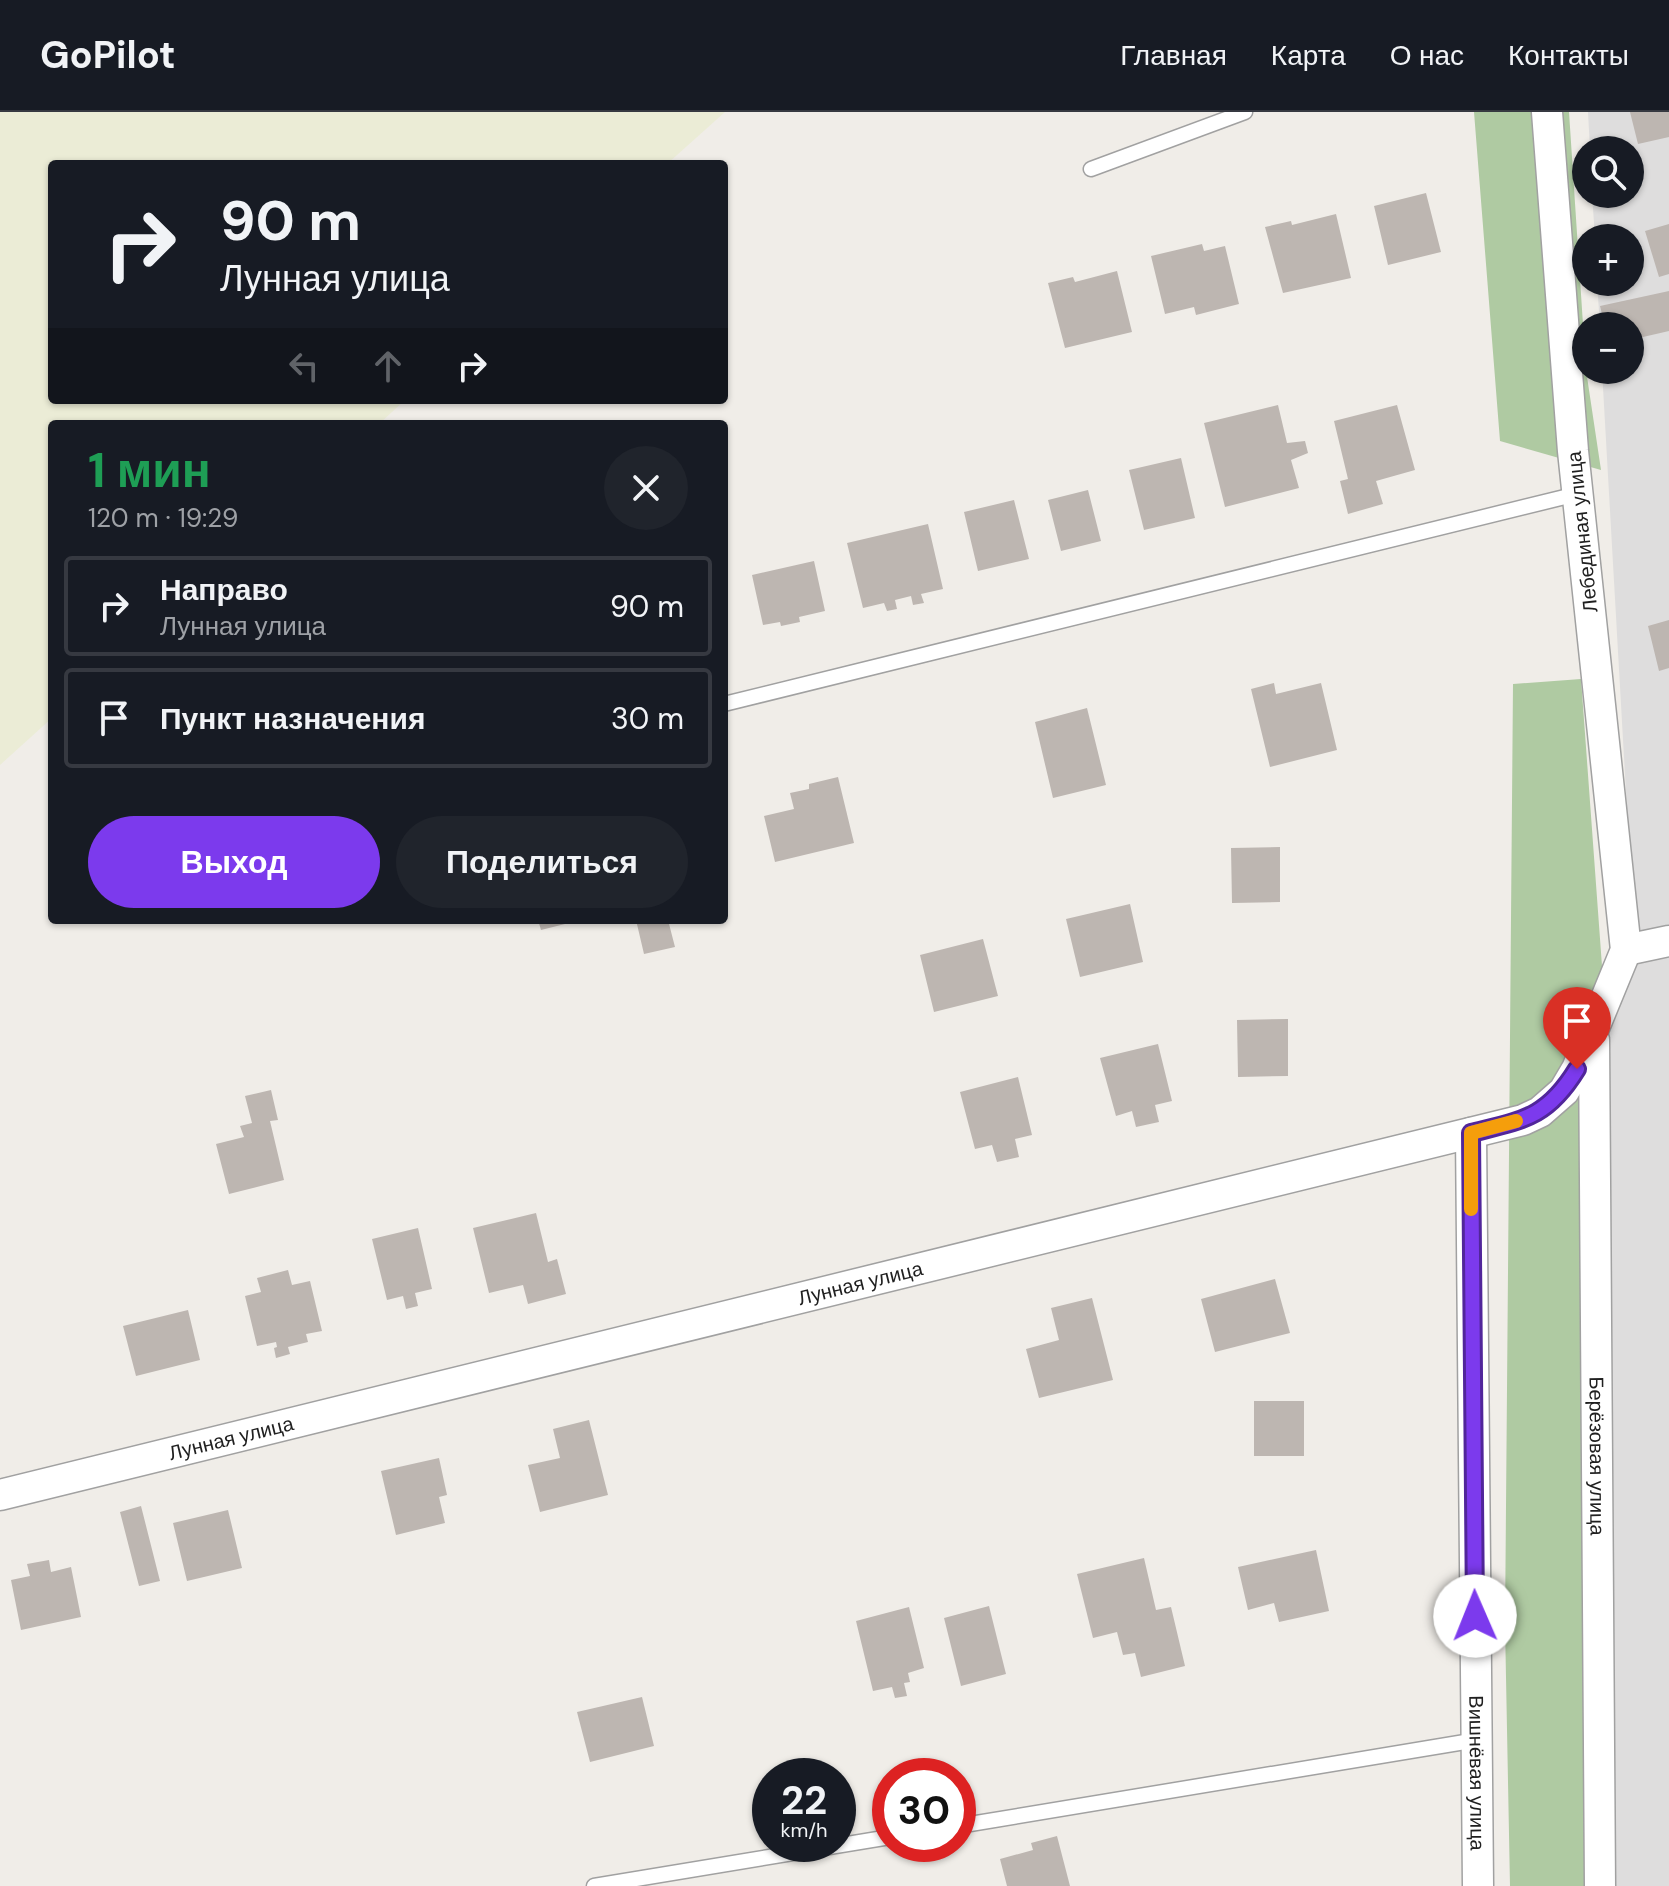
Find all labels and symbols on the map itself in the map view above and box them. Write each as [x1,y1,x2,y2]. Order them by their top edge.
street label: Лебединая улица [1561,449,1603,614]
pin [1543,987,1611,1069]
street label: Лунная улица [795,1255,926,1311]
street label: Берёзовая улица [1583,1376,1611,1537]
street label: Лунная улица [166,1410,297,1466]
position arrow [1433,1574,1517,1658]
street label: Вишнёвая улица [1463,1695,1491,1852]
speed limit sign: 30 [872,1758,976,1862]

